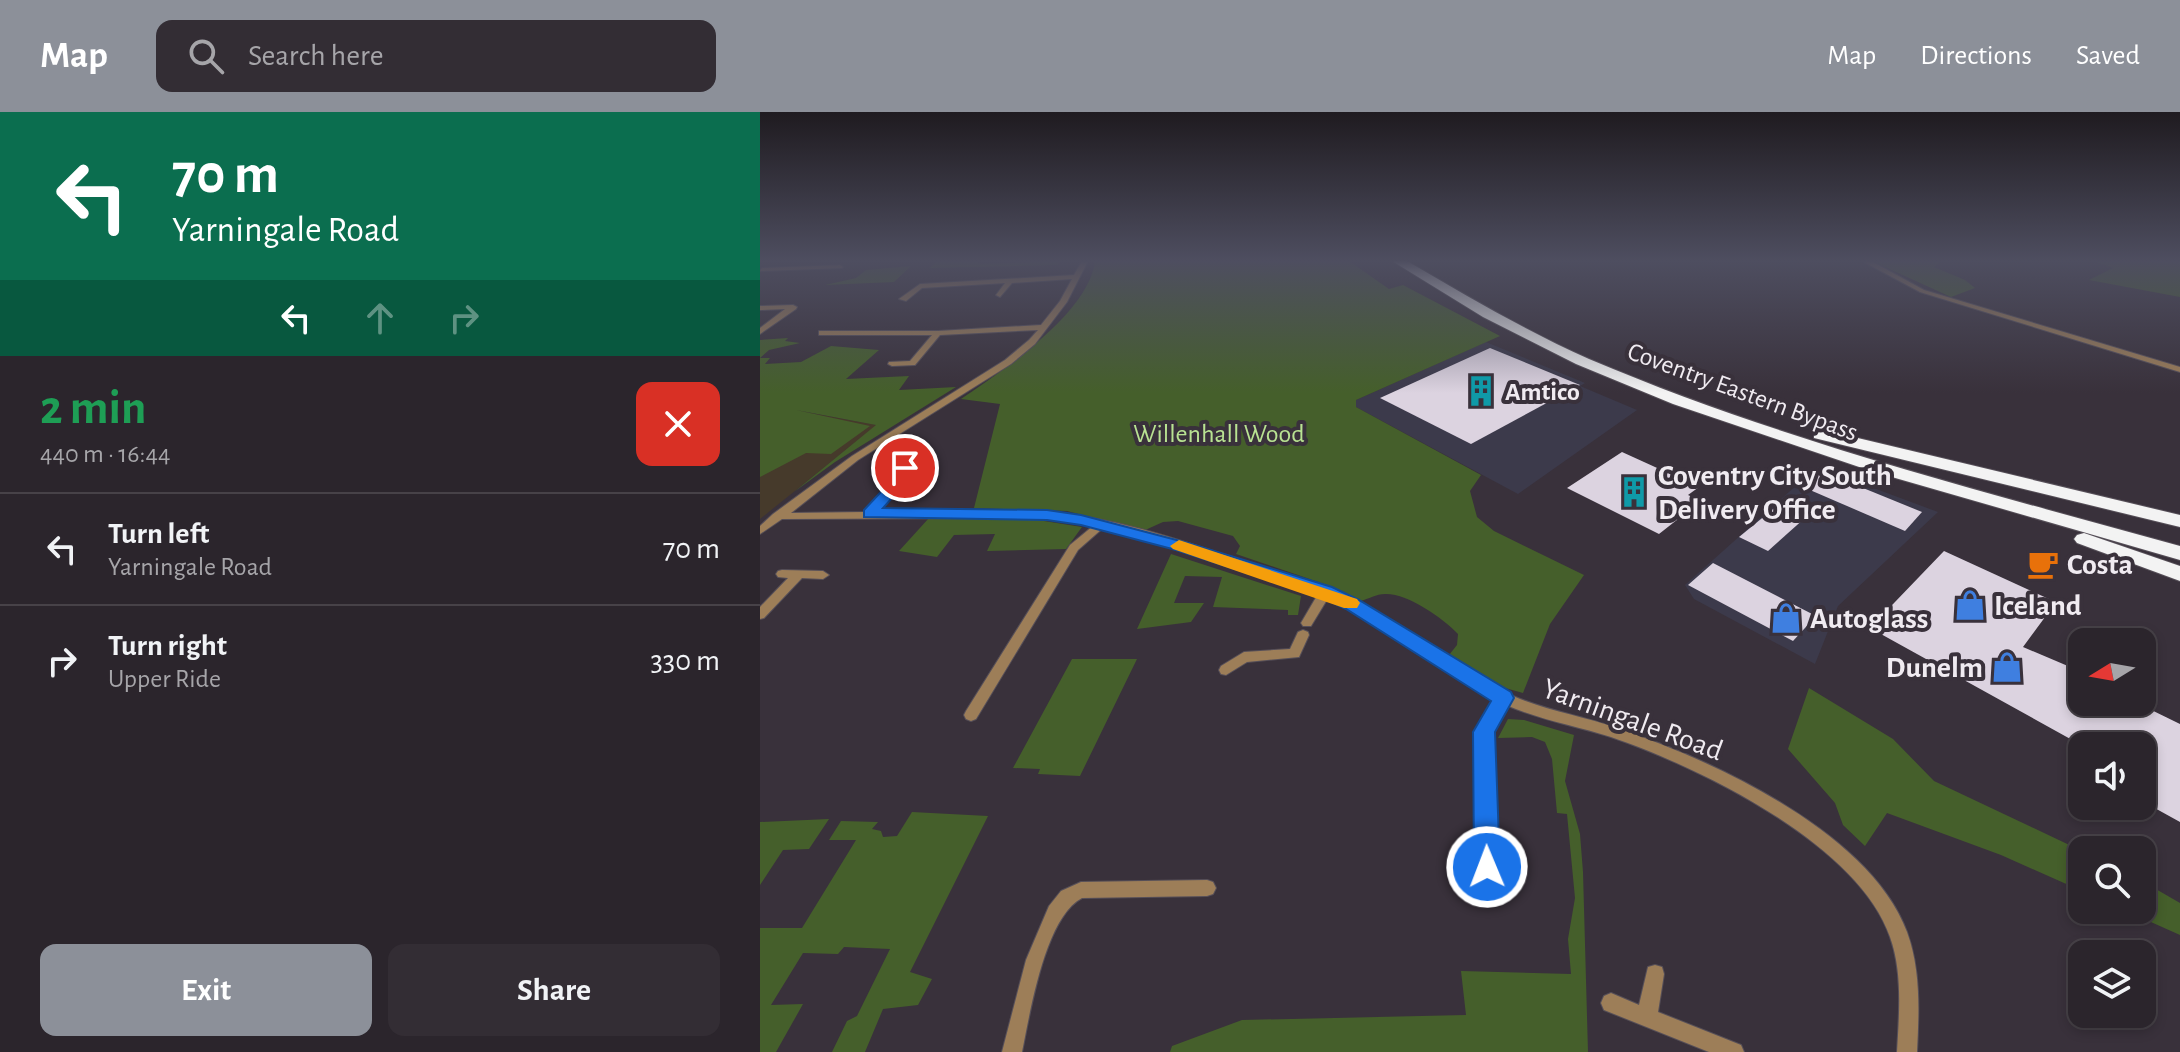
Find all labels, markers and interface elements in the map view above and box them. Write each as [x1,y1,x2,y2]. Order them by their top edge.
search box [156,20,716,92]
icon: search [184,34,228,78]
text: Map [40,37,108,75]
text: Search here [248,41,384,71]
text: Map [1827,42,1876,70]
text: Directions [1920,42,2032,70]
text: Saved [2076,42,2140,70]
icon: left [40,144,144,248]
text: 70 m [172,147,279,203]
text: Yarningale Road [172,212,399,248]
icon: left [274,296,318,340]
icon: ahead [358,296,402,340]
icon: right [442,296,486,340]
street label: Coventry Eastern Bypass [1624,338,1861,446]
building icon: Amtico [1464,374,1498,408]
place label: Amtico [1505,379,1580,405]
button: close [636,382,720,466]
text: 2 min [40,385,147,433]
park label: Willenhall Wood [1133,421,1305,447]
pin [871,434,939,502]
text: 440 m · 16:44 [40,441,171,467]
icon: arrive [883,446,927,490]
place label: Coventry City South Delivery Office [1658,461,1892,525]
building icon: Coventry City South Delivery Office [1617,475,1651,509]
text: Turn left [108,519,209,549]
icon: left [40,527,84,571]
text: 70 m [663,534,720,564]
cafe icon: Costa [2026,547,2060,581]
place label: Costa [2067,550,2133,580]
text: Yarningale Road [108,554,272,580]
shop icon: Iceland [1953,588,1987,622]
place label: Iceland [1994,591,2082,621]
shop icon: Autoglass [1769,601,1803,635]
place label: Autoglass [1810,604,1928,634]
north arrow [2068,628,2156,716]
map controls [2068,628,2156,1028]
text: Turn right [108,631,227,661]
icon: right [40,639,84,683]
text: 330 m [650,646,720,676]
shop icon: Dunelm [1990,650,2024,684]
place label: Dunelm [1886,653,1983,683]
text: Upper Ride [108,666,221,692]
street label: Yarningale Road [1539,673,1727,766]
button: sound [2068,732,2156,820]
position arrow [1445,825,1529,909]
button: search [2068,836,2156,924]
button: layers [2068,940,2156,1028]
button: Exit [40,944,372,1036]
button: Share [388,944,720,1036]

